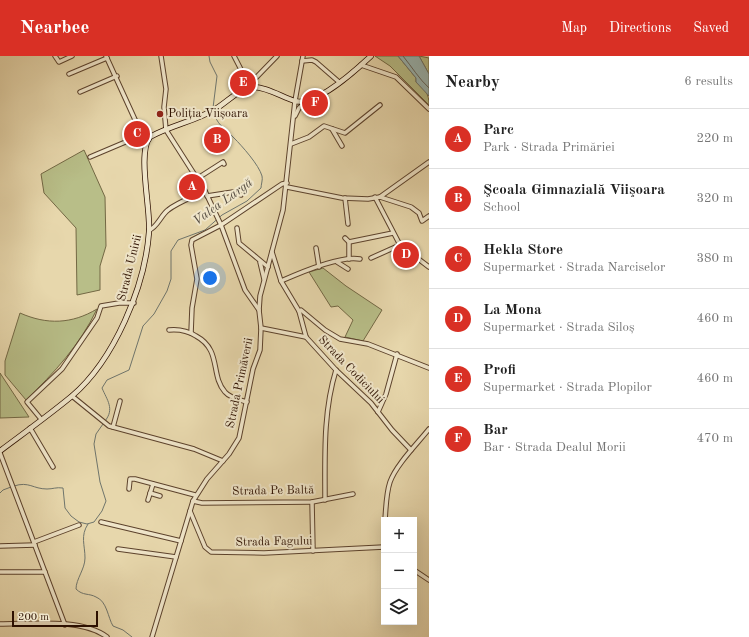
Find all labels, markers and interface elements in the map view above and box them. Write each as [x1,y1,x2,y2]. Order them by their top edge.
text: Nearbee [20,19,89,38]
text: Map [561,21,587,35]
text: Directions [609,21,671,35]
text: Saved [693,21,729,35]
pin: E [230,68,256,98]
text: Nearby [445,74,500,91]
text: 6 results [684,75,733,88]
pin: F [302,88,328,118]
place label: Poliția Viișoara [168,108,248,120]
marker: Poliția Viișoara [155,109,165,119]
pin: C [124,119,150,149]
text: Parc [483,123,514,138]
pin: B [204,125,230,155]
text: A [453,132,463,145]
text: 220 m [696,132,733,145]
text: Park · Strada Primăriei [483,141,615,154]
pin: A [179,172,205,202]
water label: Valea Largă [191,176,255,228]
text: Şcoala Gimnazială Viişoara [483,183,665,198]
text: B [453,192,463,205]
text: 320 m [696,192,733,205]
text: School [483,201,520,214]
street label: Strada Unirii [116,233,144,303]
pin: D [393,240,419,270]
text: Hekla Store [483,243,563,258]
text: C [454,252,462,265]
text: 380 m [696,252,733,265]
text: Supermarket · Strada Narciselor [483,261,665,274]
your location [200,268,220,288]
text: La Mona [483,303,542,318]
text: D [453,312,463,325]
text: 460 m [696,312,733,325]
text: Supermarket · Strada Siloș [483,321,635,334]
street label: Strada Codiciului [316,334,386,406]
street label: Strada Primăverii [225,337,255,429]
text: Profi [483,363,516,378]
text: E [454,372,462,385]
text: 460 m [696,372,733,385]
text: Supermarket · Strada Plopilor [483,381,652,394]
text: Bar [483,423,508,438]
text: F [454,432,462,445]
text: 470 m [696,432,733,445]
text: Bar · Strada Dealul Morii [483,441,626,454]
street label: Strada Pe Baltă [232,484,314,498]
map controls [381,517,417,625]
button: + [381,517,417,553]
street label: Strada Fagului [235,535,313,549]
button: − [381,553,417,589]
button: layers [381,589,417,625]
scale bar [12,609,98,628]
text: 200 m [18,612,49,623]

